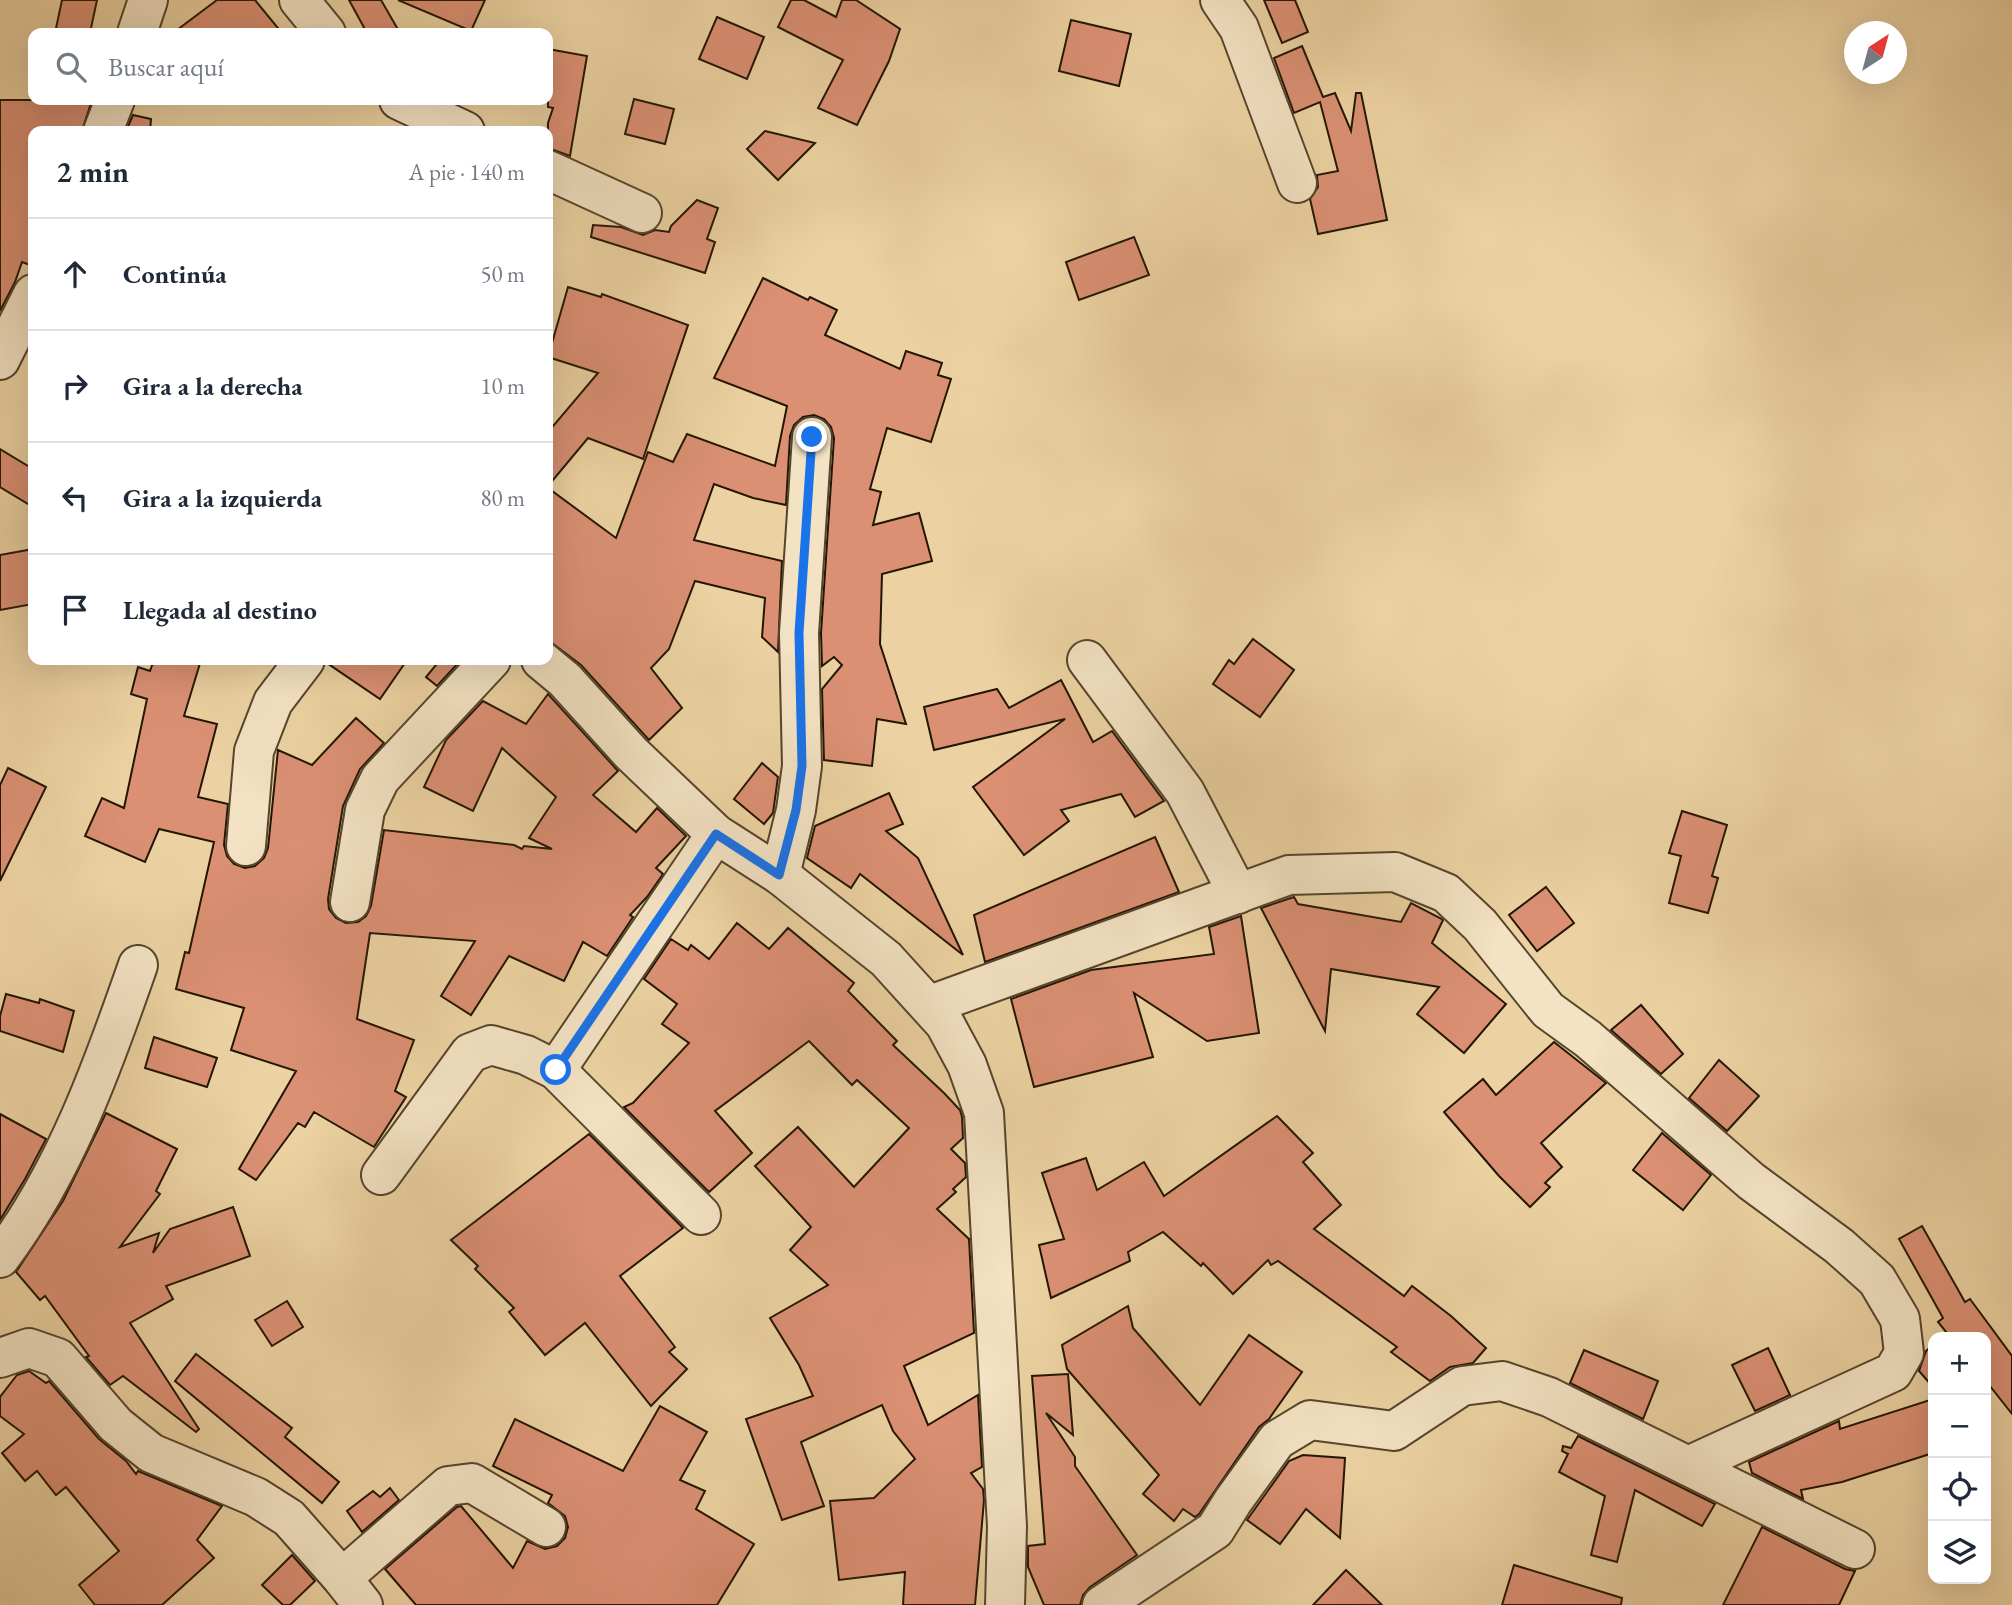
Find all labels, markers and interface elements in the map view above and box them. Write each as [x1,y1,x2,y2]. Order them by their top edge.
north arrow [1844,21,1907,84]
search box [28,28,553,105]
icon: search [52,48,90,86]
text: Buscar aquí [108,50,224,84]
text: 2 min [56,152,129,191]
text: A pie · 140 m [409,157,525,187]
icon: ahead [56,255,94,293]
text: Continúa [123,257,227,291]
text: 50 m [480,259,525,289]
icon: right [56,367,94,405]
text: Gira a la derecha [123,369,303,403]
text: 10 m [480,371,525,401]
route end [796,421,827,452]
icon: left [56,479,94,517]
text: Gira a la izquierda [123,481,322,515]
text: 80 m [480,483,525,513]
icon: arrive [56,591,94,629]
text: Llegada al destino [123,593,317,627]
route start [540,1054,571,1085]
map controls [1928,1332,1991,1584]
button: + [1928,1332,1991,1395]
button: − [1928,1395,1991,1458]
button: locate [1928,1458,1991,1521]
button: layers [1928,1521,1991,1584]

